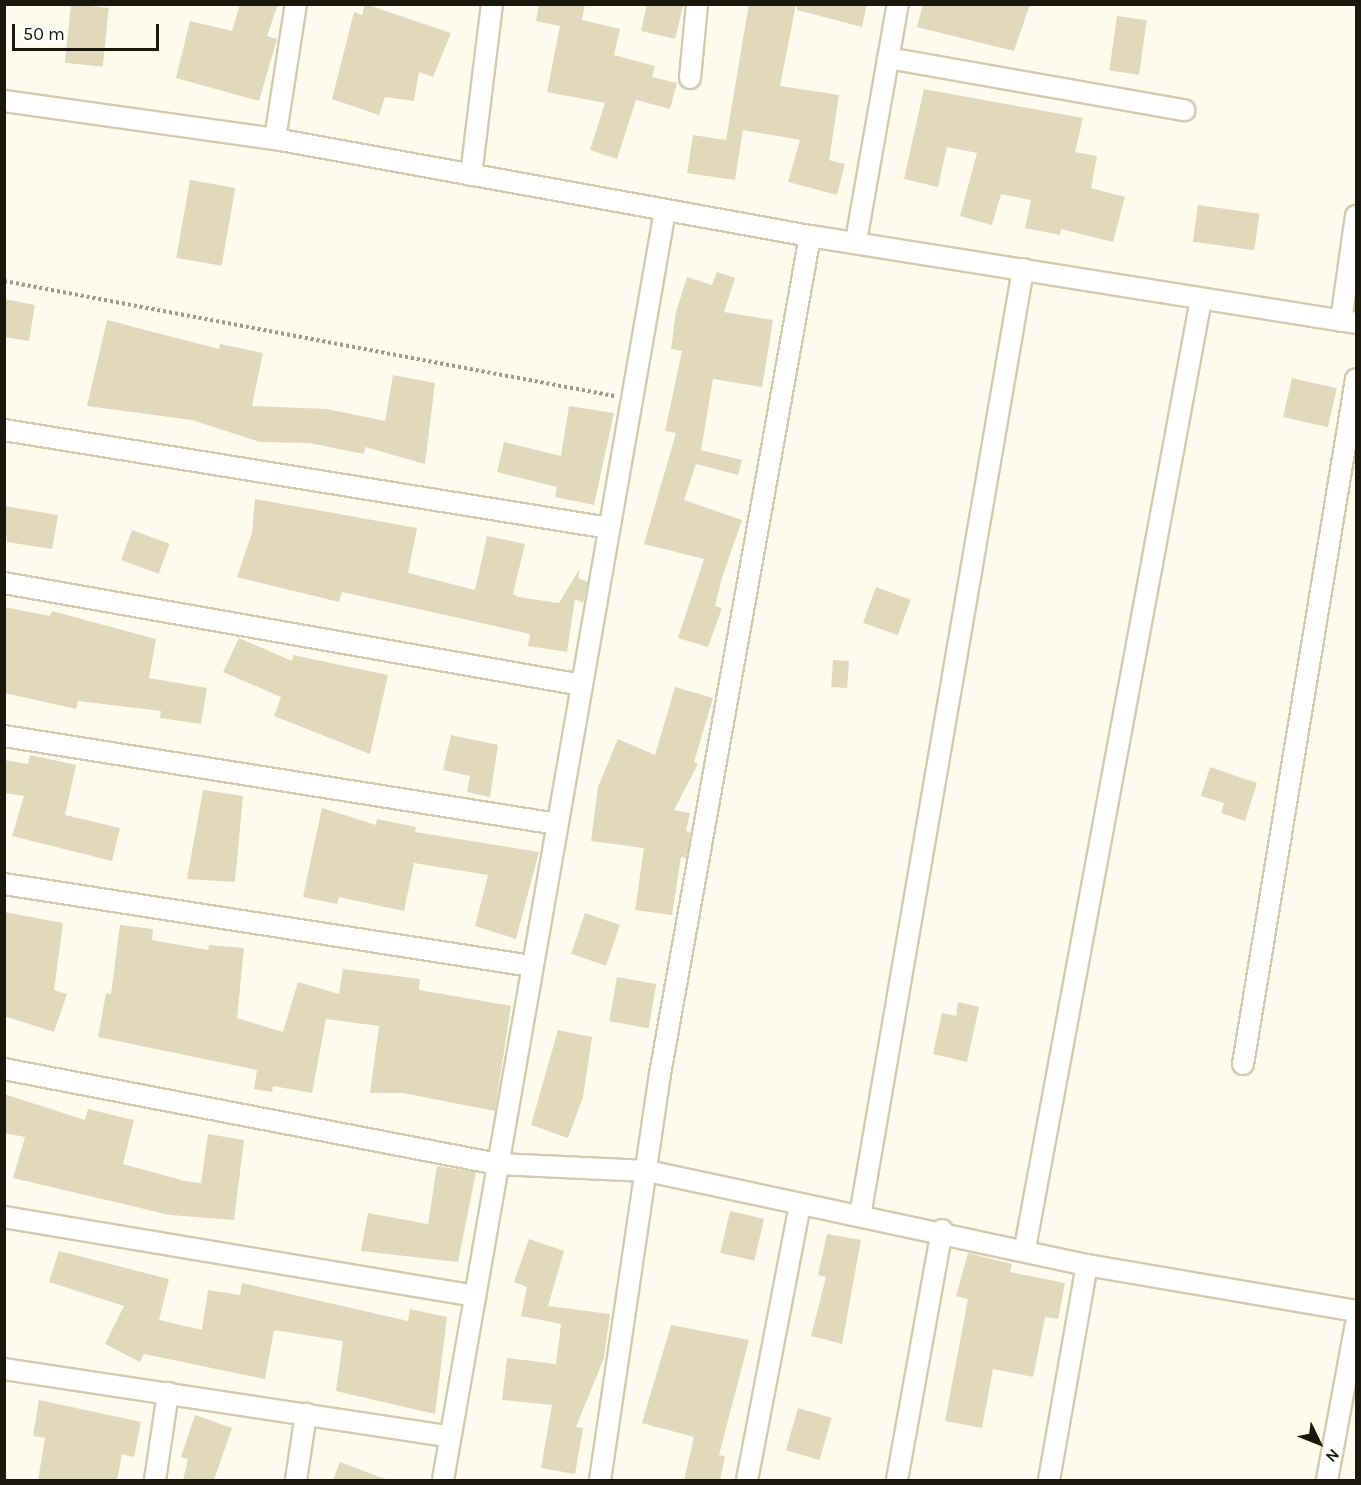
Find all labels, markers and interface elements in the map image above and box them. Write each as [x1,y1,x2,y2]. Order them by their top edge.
scale bar [15,12,162,50]
text: 50 m [23,23,65,45]
north arrow [1289,1413,1349,1473]
text: N [1322,1445,1343,1466]

